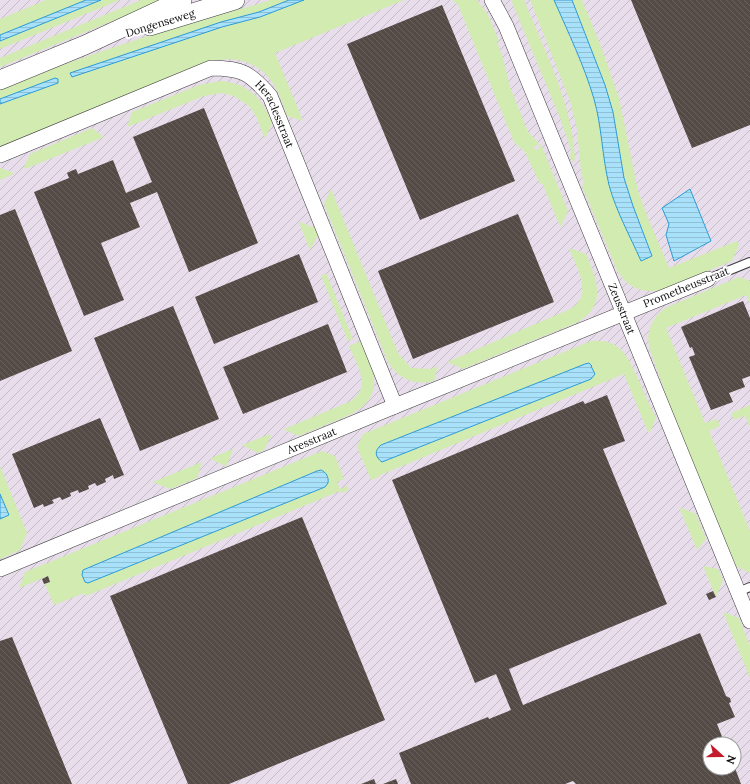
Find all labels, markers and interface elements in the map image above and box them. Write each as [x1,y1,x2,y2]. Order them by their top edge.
street label: Dongenseweg [124,6,197,40]
street label: Heraclesstraat [252,77,297,151]
street label: Prometheusstraat [641,263,732,311]
street label: Zeusstraat [605,281,639,337]
street label: Aresstraat [284,424,339,457]
north arrow [702,736,742,776]
text: N [723,753,739,767]

